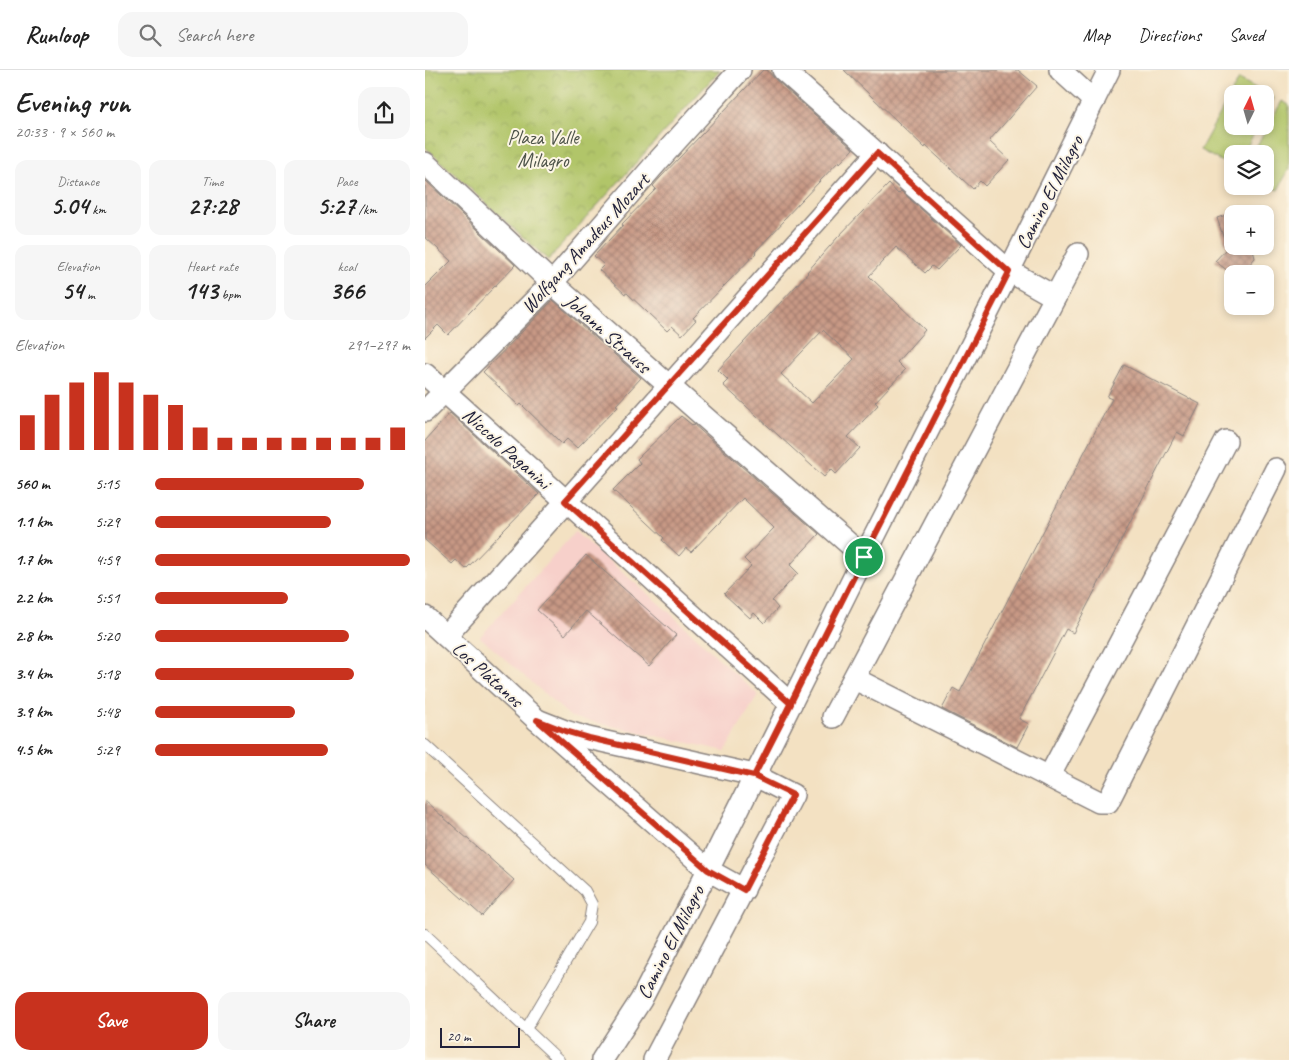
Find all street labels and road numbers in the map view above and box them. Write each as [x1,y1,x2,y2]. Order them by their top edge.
street label: Camino El Milagro [1010,131,1089,253]
street label: Wolfgang Amadeus Mozart [516,166,656,319]
street label: Johann Strauss [559,288,657,380]
street label: Niccolo Paganini [457,402,558,496]
street label: Los Plátanos [447,636,530,714]
street label: Camino El Milagro [631,881,710,1003]

